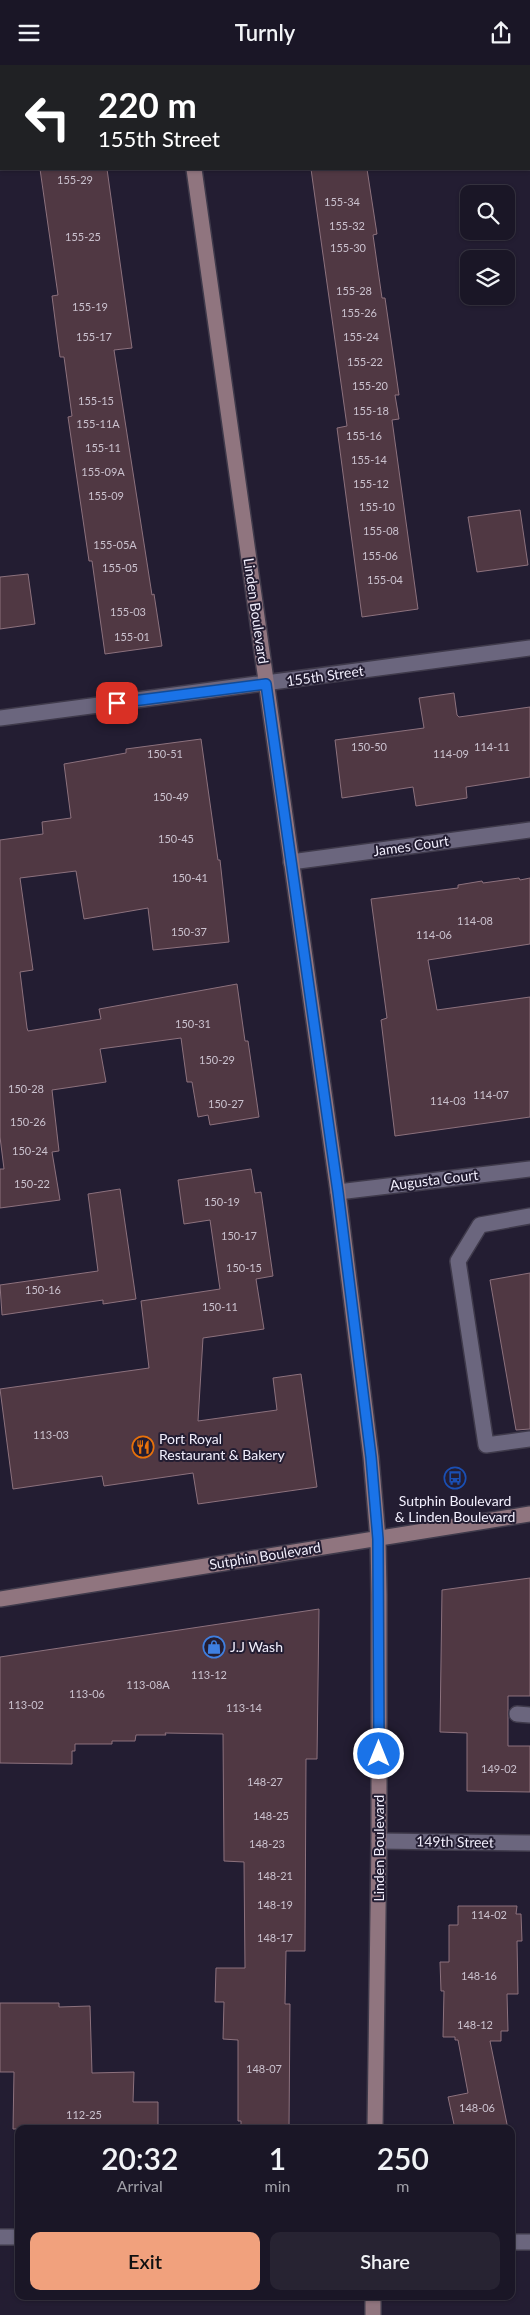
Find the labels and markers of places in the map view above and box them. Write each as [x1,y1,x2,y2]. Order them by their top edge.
pin [96,682,138,724]
place label: Port Royal Restaurant & Bakery [159,1430,285,1463]
restaurant icon: Port Royal Restaurant & Bakery [131,1435,155,1459]
bus stop icon: Sutphin Boulevard & Linden Boulevard [443,1466,467,1490]
place label: Sutphin Boulevard & Linden Boulevard [395,1492,515,1525]
shop icon: J.J Wash [202,1635,226,1659]
place label: J.J Wash [230,1638,283,1655]

